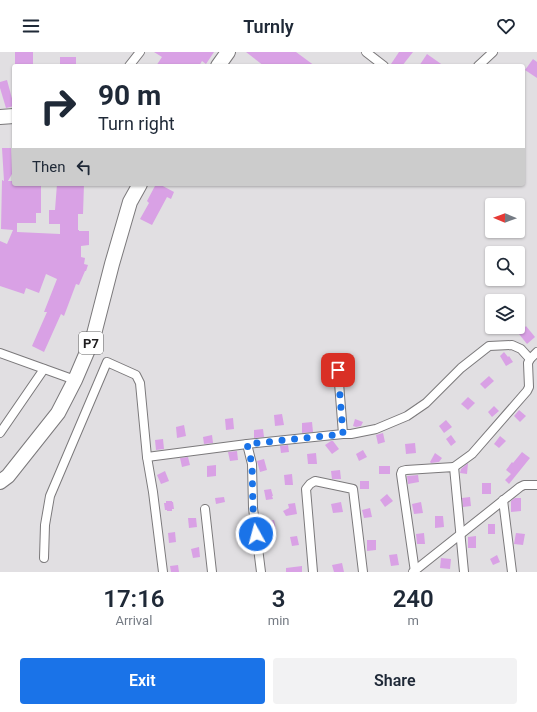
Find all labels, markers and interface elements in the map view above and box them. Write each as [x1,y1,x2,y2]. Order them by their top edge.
icon: menu [20,15,42,37]
icon: heart [495,15,517,37]
text: Turnly [243,16,294,37]
text: 90 m [98,79,161,112]
icon: right [32,80,84,132]
text: Turn right [98,113,175,134]
icon: left [73,156,95,178]
text: Then [32,158,65,176]
north arrow [485,198,525,238]
map controls [485,198,525,334]
button: search [485,246,525,286]
button: layers [485,294,525,334]
road number: P7 [79,332,103,354]
pin [321,353,355,387]
icon: arrive [327,359,349,381]
position arrow [235,513,277,555]
text: 17:16 [103,585,165,613]
text: 3 [272,585,285,613]
text: 240 [393,585,434,613]
text: Arrival [115,613,152,628]
text: min [268,613,289,628]
text: m [408,613,419,628]
button: Exit [20,658,265,704]
button: Share [273,658,517,704]

